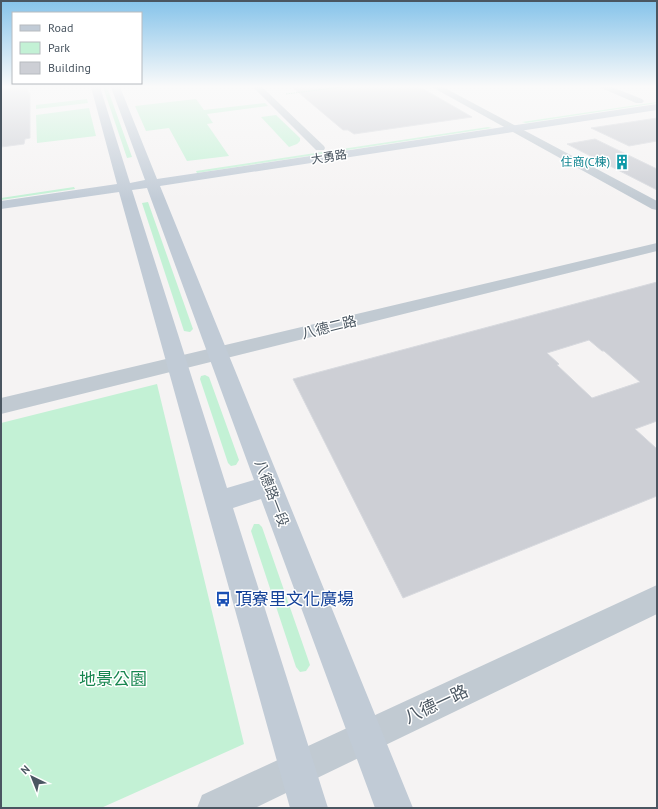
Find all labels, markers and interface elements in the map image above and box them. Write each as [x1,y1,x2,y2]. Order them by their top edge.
legend [12,12,142,84]
text: Road [48,20,73,35]
text: Park [48,40,70,55]
text: Building [48,60,91,75]
street label: 大勇路 [310,146,348,167]
building icon: 住商(C棟) [613,153,631,171]
place label: 住商(C棟) [560,154,610,169]
street label: 八德二路 [300,311,358,343]
street label: 八德路一段 [251,457,293,529]
place label: 頂寮里文化廣場 [235,588,354,610]
bus stop icon: 頂寮里文化廣場 [214,590,232,608]
park label: 地景公園 [79,668,147,690]
street label: 八德一路 [401,680,471,728]
north arrow [12,757,52,797]
text: N [18,762,33,777]

